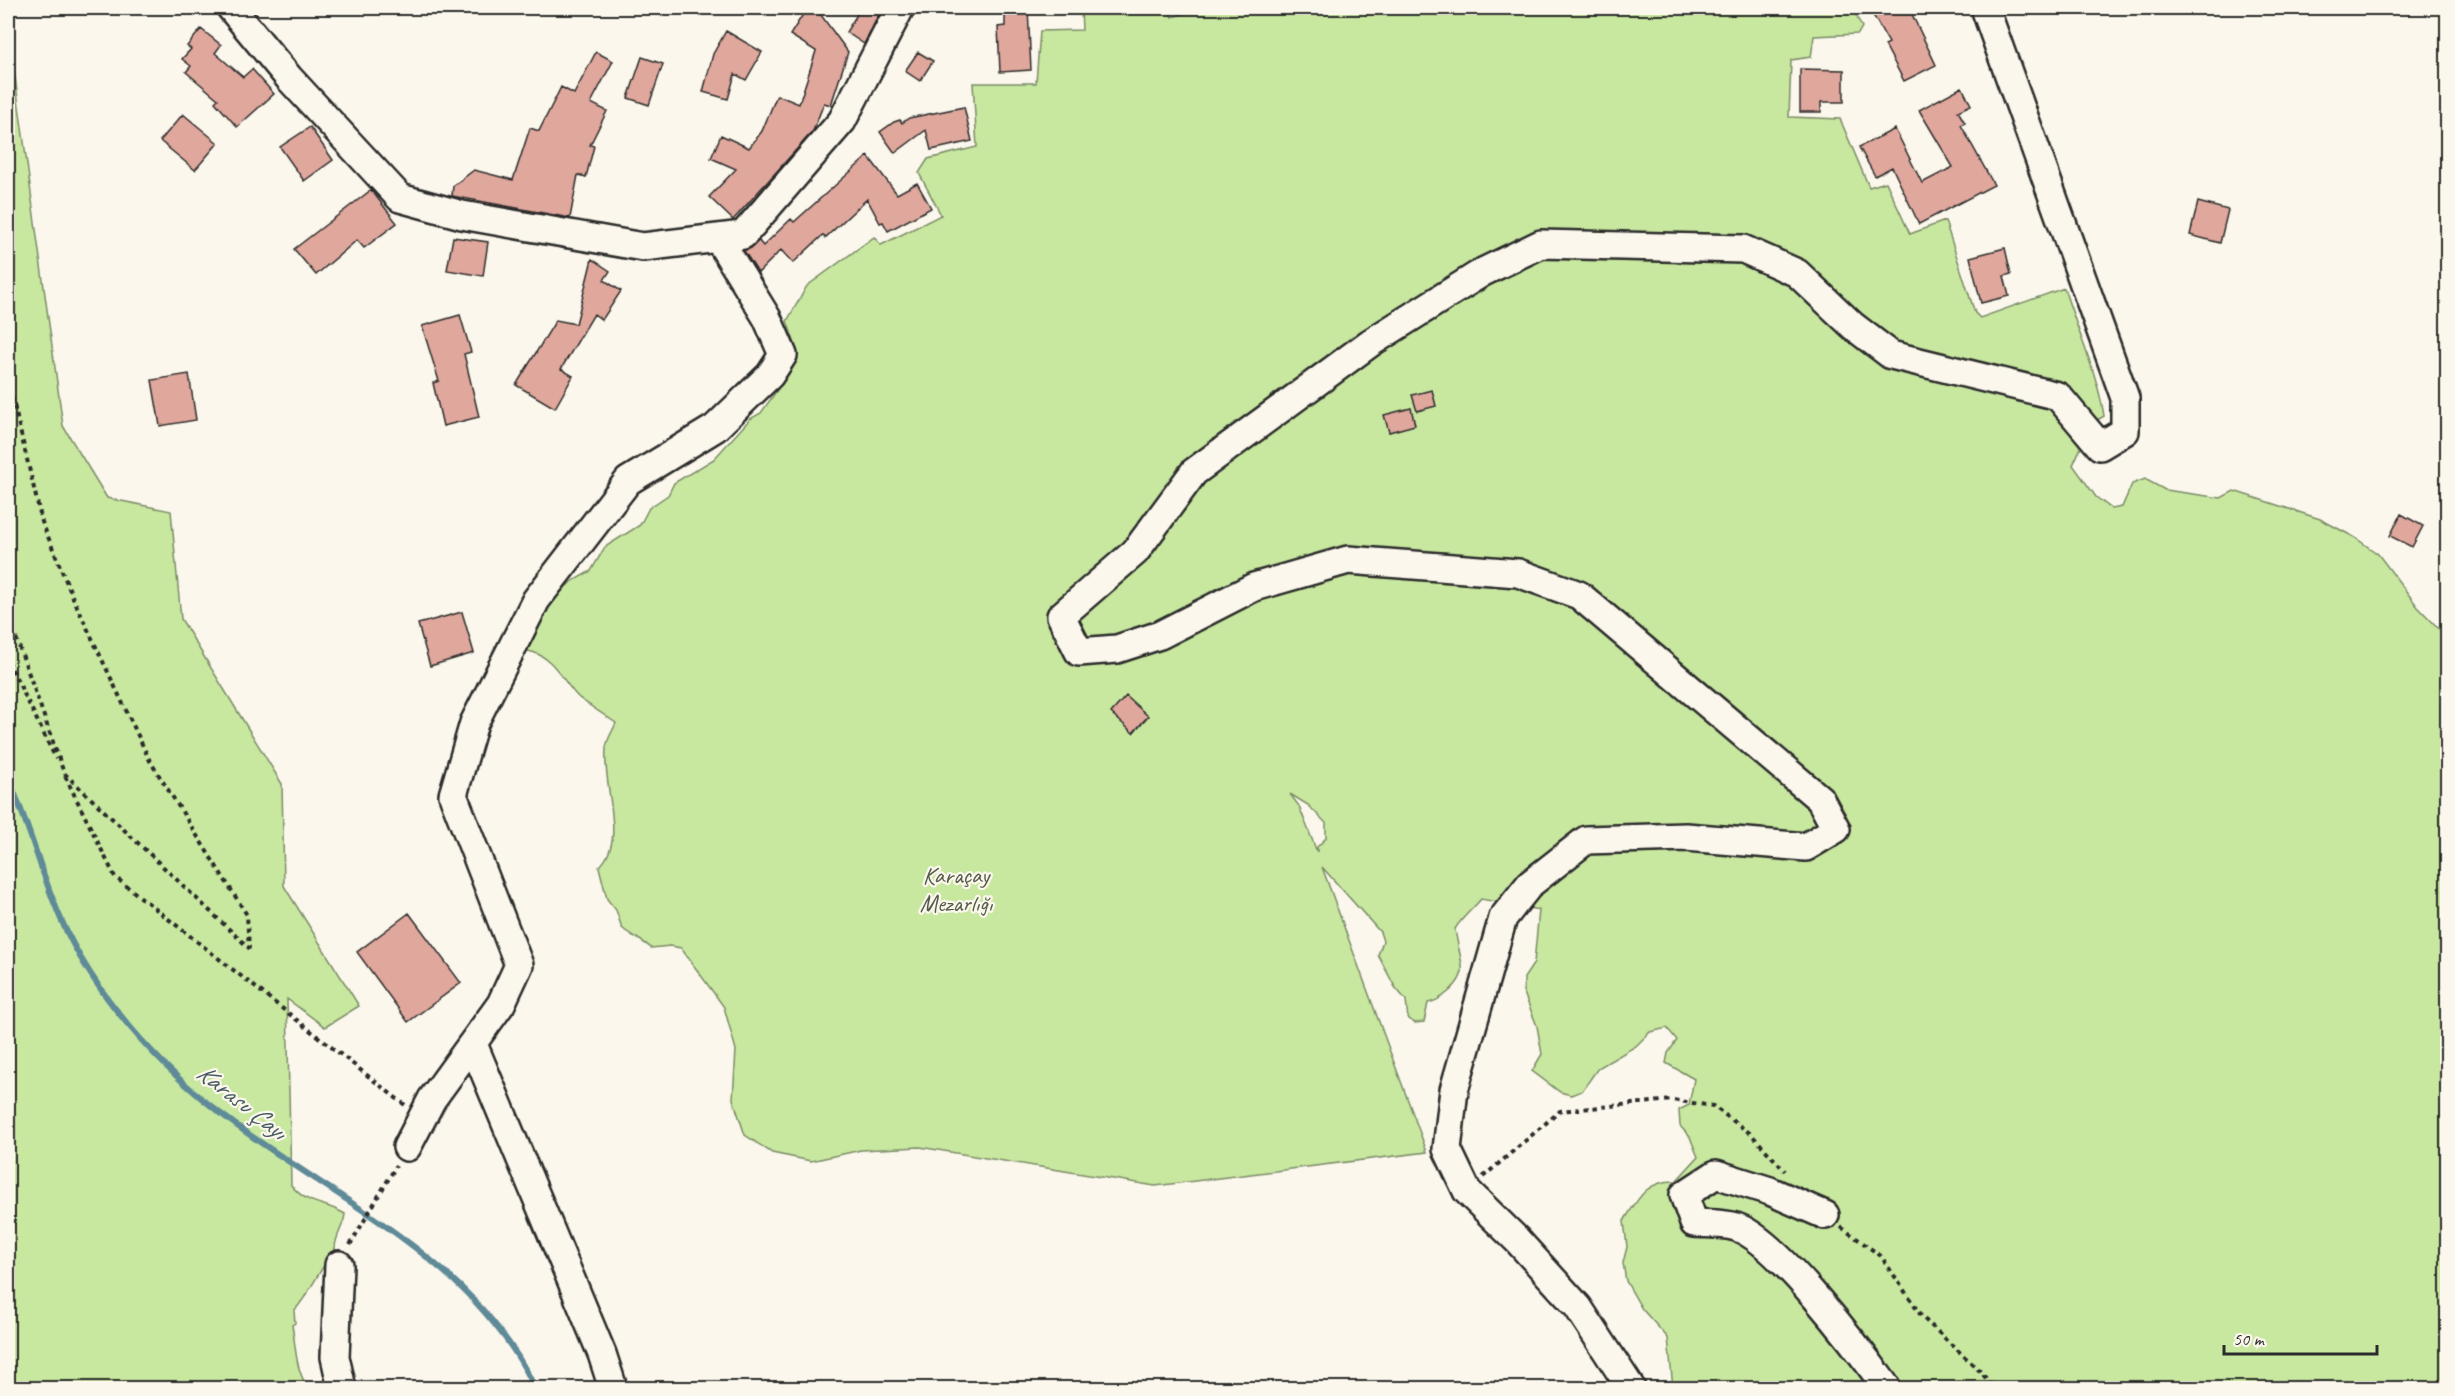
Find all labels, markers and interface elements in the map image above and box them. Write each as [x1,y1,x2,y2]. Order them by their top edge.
park label: Karaçay Mezarlığı [920,860,994,918]
water label: Karasu Çayı [190,1056,296,1149]
scale bar [2224,1318,2377,1356]
text: 50 m [2233,1328,2266,1350]

